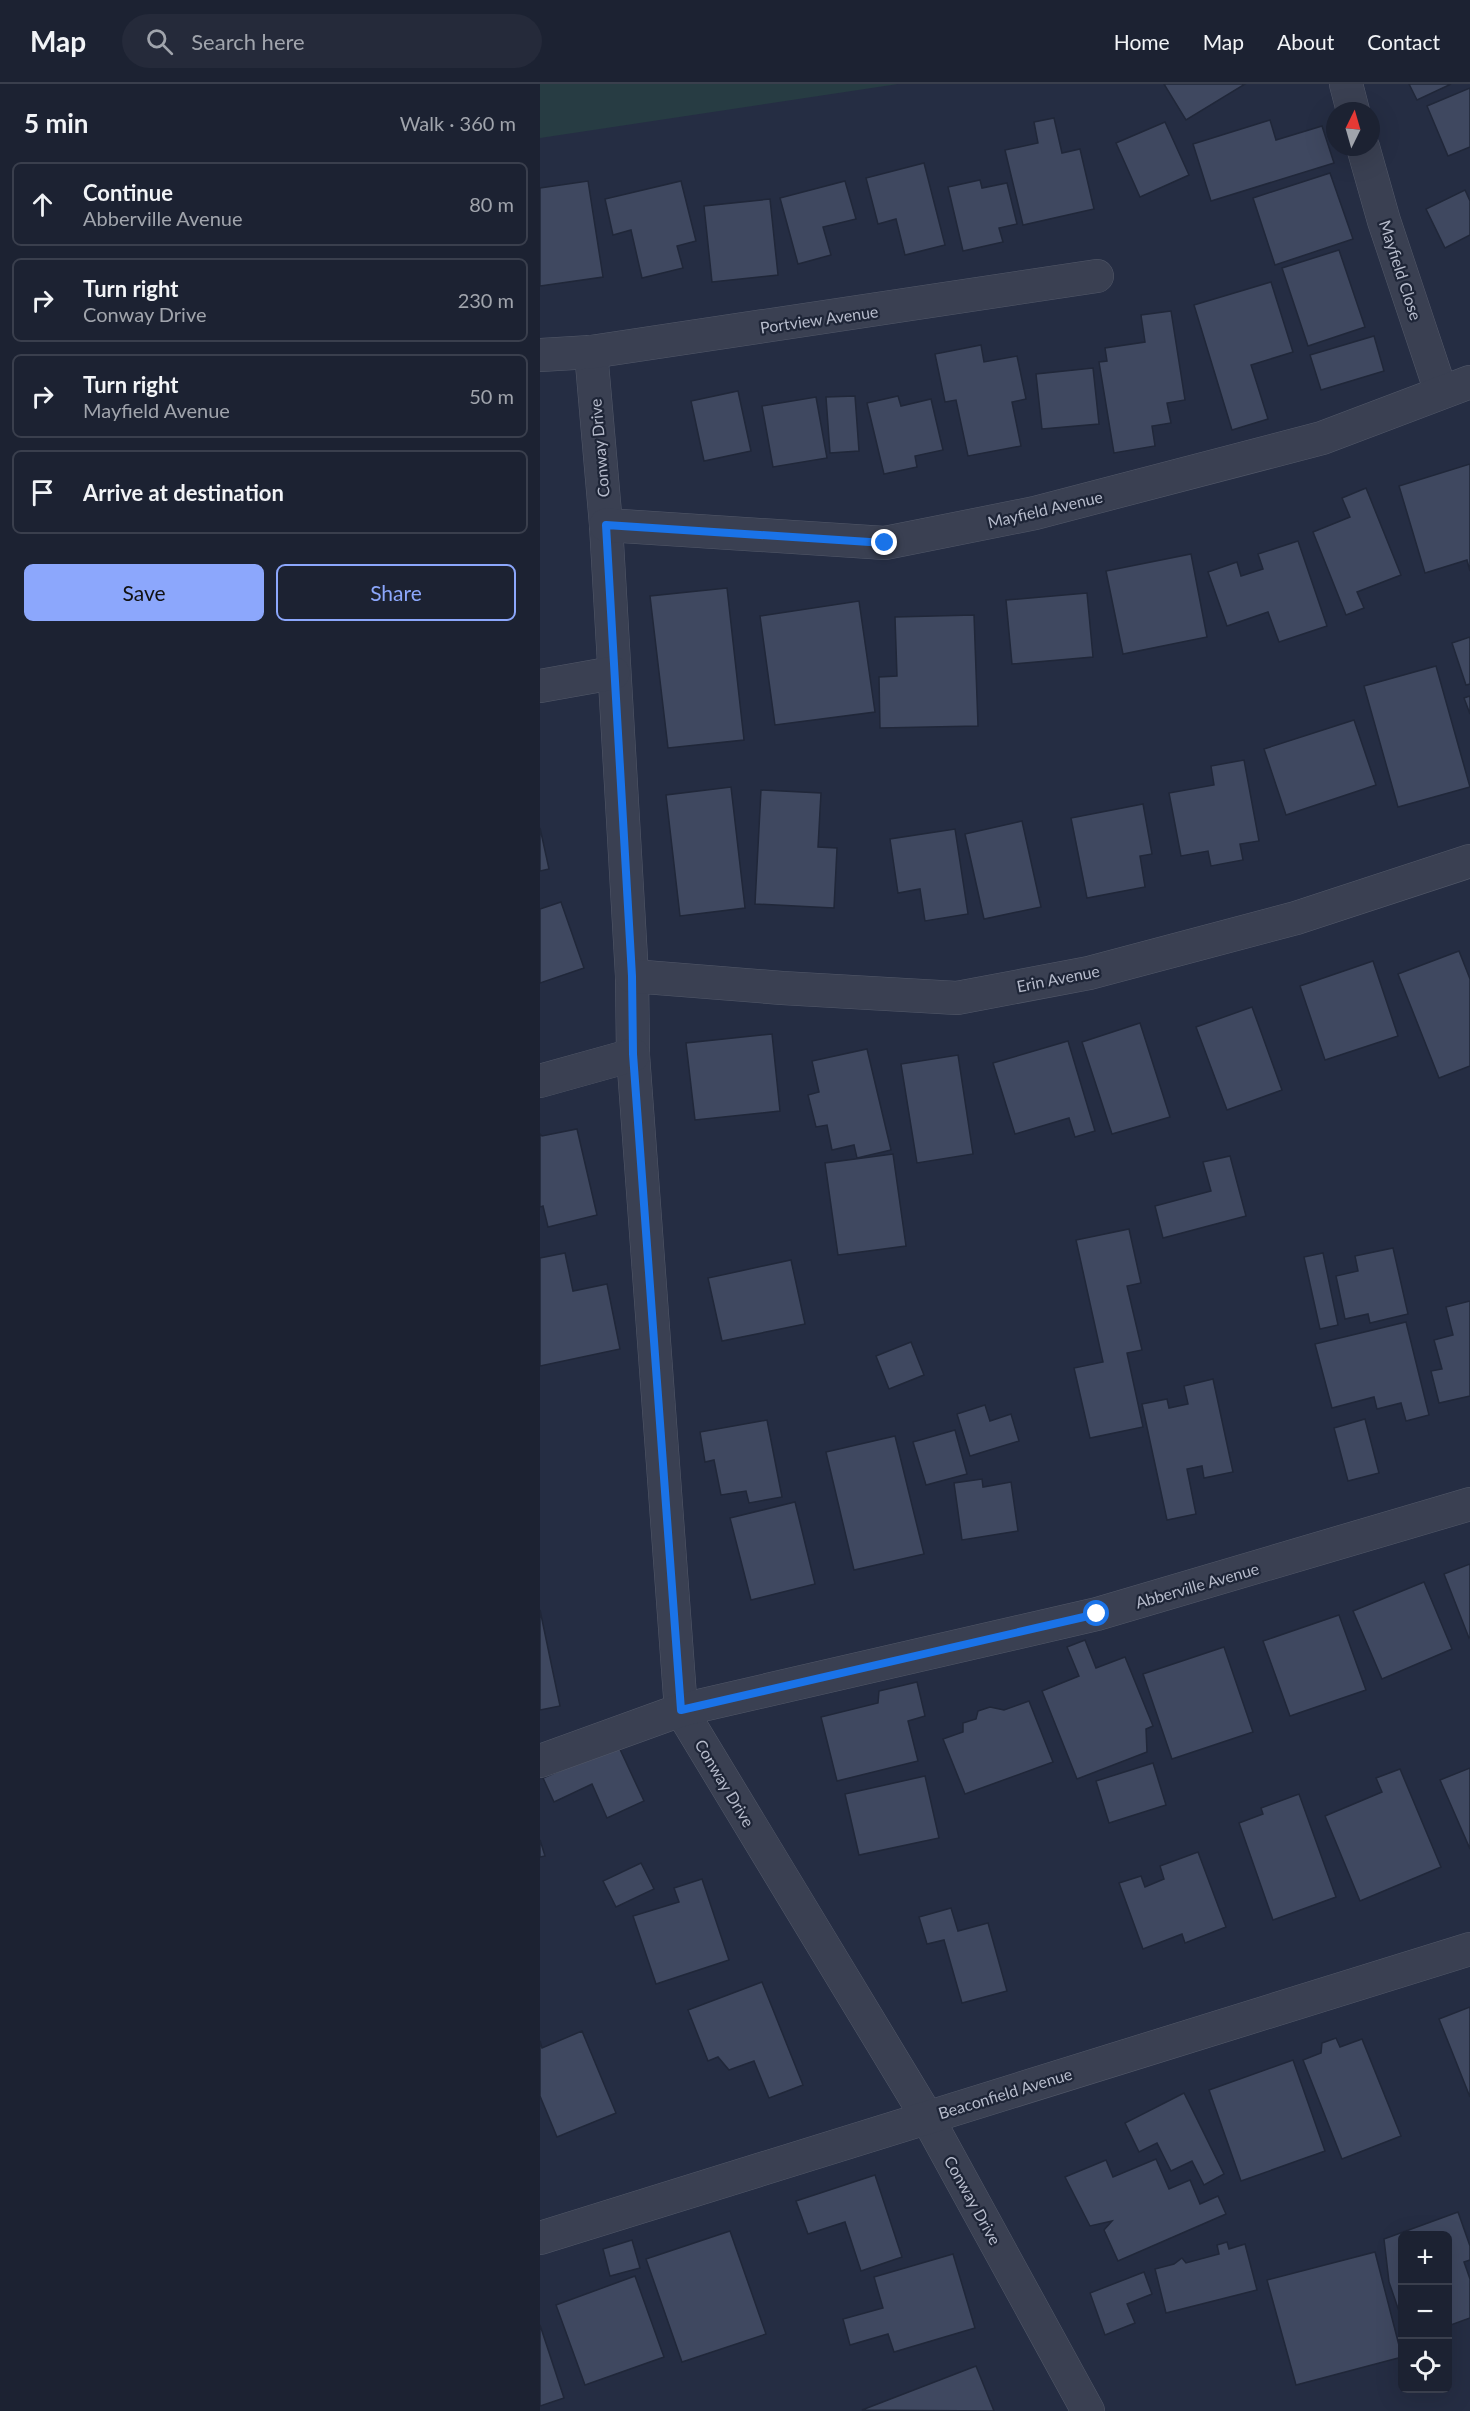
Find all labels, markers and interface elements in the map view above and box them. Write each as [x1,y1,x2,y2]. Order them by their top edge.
search box [122,14,542,68]
text: Map [30,24,86,58]
icon: search [143,25,176,58]
text: Search here [191,28,305,55]
text: Home [1114,29,1170,54]
text: Map [1203,29,1244,54]
text: About [1277,29,1334,54]
text: Contact [1367,29,1440,54]
north arrow [1326,102,1380,156]
text: 5 min [24,107,88,139]
text: Walk · 360 m [400,111,516,135]
text: Continue [83,179,173,206]
icon: ahead [26,188,59,221]
text: 80 m [469,192,514,216]
text: Abberville Avenue [83,206,243,230]
street label: Mayfield Close [1376,218,1426,322]
text: Turn right [83,275,178,302]
icon: right [26,284,59,317]
text: 230 m [458,288,514,312]
street label: Portview Avenue [759,301,879,337]
text: Conway Drive [83,302,207,326]
text: Turn right [83,371,178,398]
icon: right [26,380,59,413]
text: 50 m [469,384,514,408]
text: Mayfield Avenue [83,398,230,422]
street label: Conway Drive [585,398,613,498]
icon: arrive [26,476,59,509]
text: Arrive at destination [83,479,284,506]
street label: Mayfield Avenue [986,487,1104,531]
route end [871,529,897,555]
button: Save [24,564,264,621]
button: Share [276,564,516,621]
street label: Erin Avenue [1015,961,1101,995]
street label: Abberville Avenue [1133,1558,1261,1612]
route start [1083,1600,1109,1626]
street label: Conway Drive [691,1736,759,1830]
street label: Beaconfield Avenue [936,2064,1074,2122]
street label: Conway Drive [941,2152,1005,2248]
map controls [1398,2231,1452,2393]
button: + [1398,2231,1452,2285]
button: − [1398,2285,1452,2339]
button: locate [1398,2339,1452,2393]

